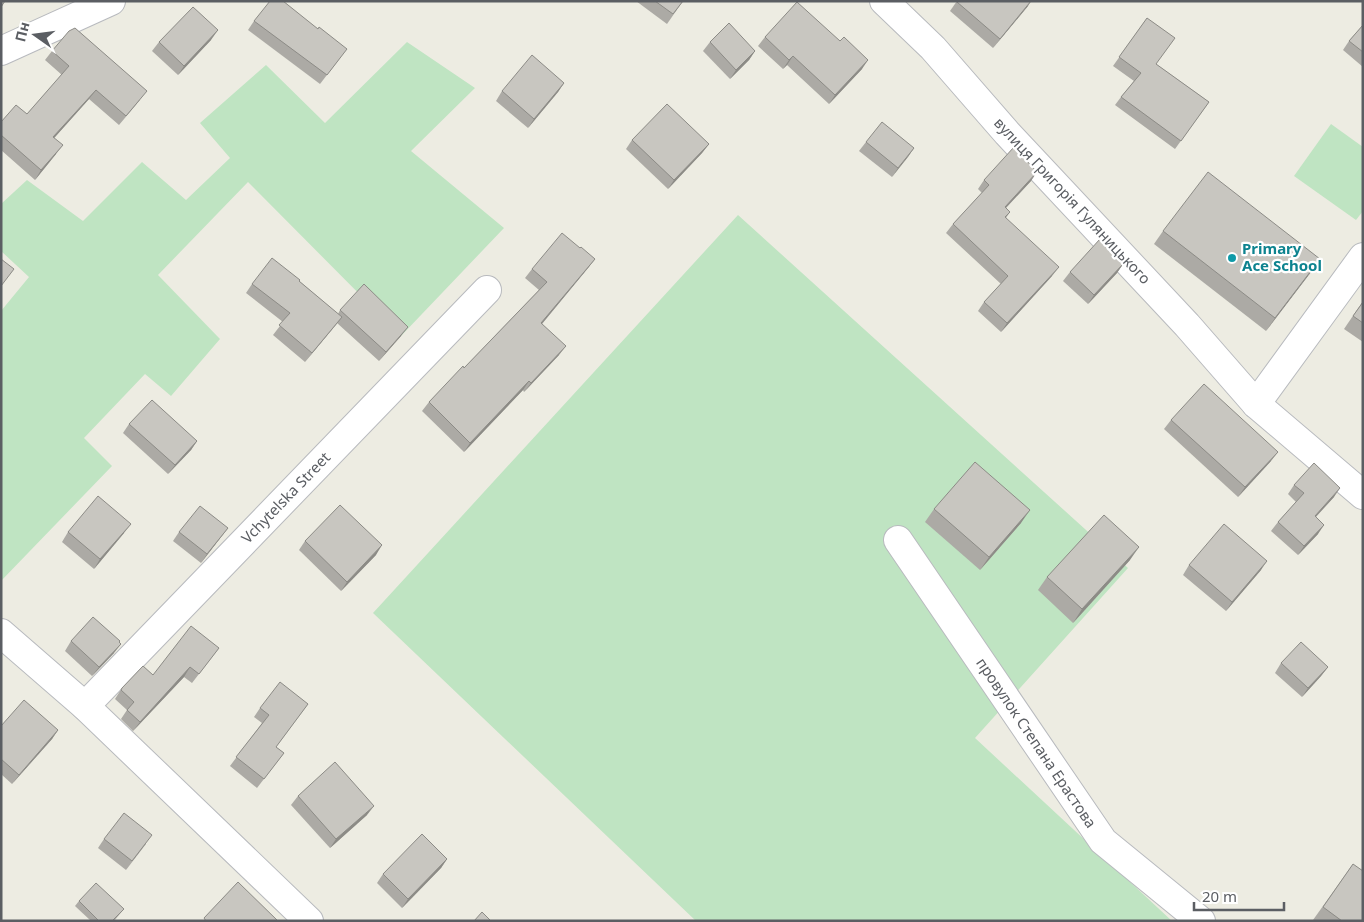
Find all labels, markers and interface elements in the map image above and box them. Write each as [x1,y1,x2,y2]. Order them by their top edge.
north arrow [10,10,60,60]
text: Пн [10,20,34,44]
street label: вулиця Григорія Гуляницького [990,113,1155,288]
place label: Primary Ace School [1242,238,1322,275]
marker: Primary Ace School [1226,252,1238,264]
street label: Vchytelska Street [236,447,335,547]
street label: провулок Степана Ерастова [972,653,1101,831]
scale bar [1194,880,1284,912]
text: 20 m [1202,886,1237,906]

